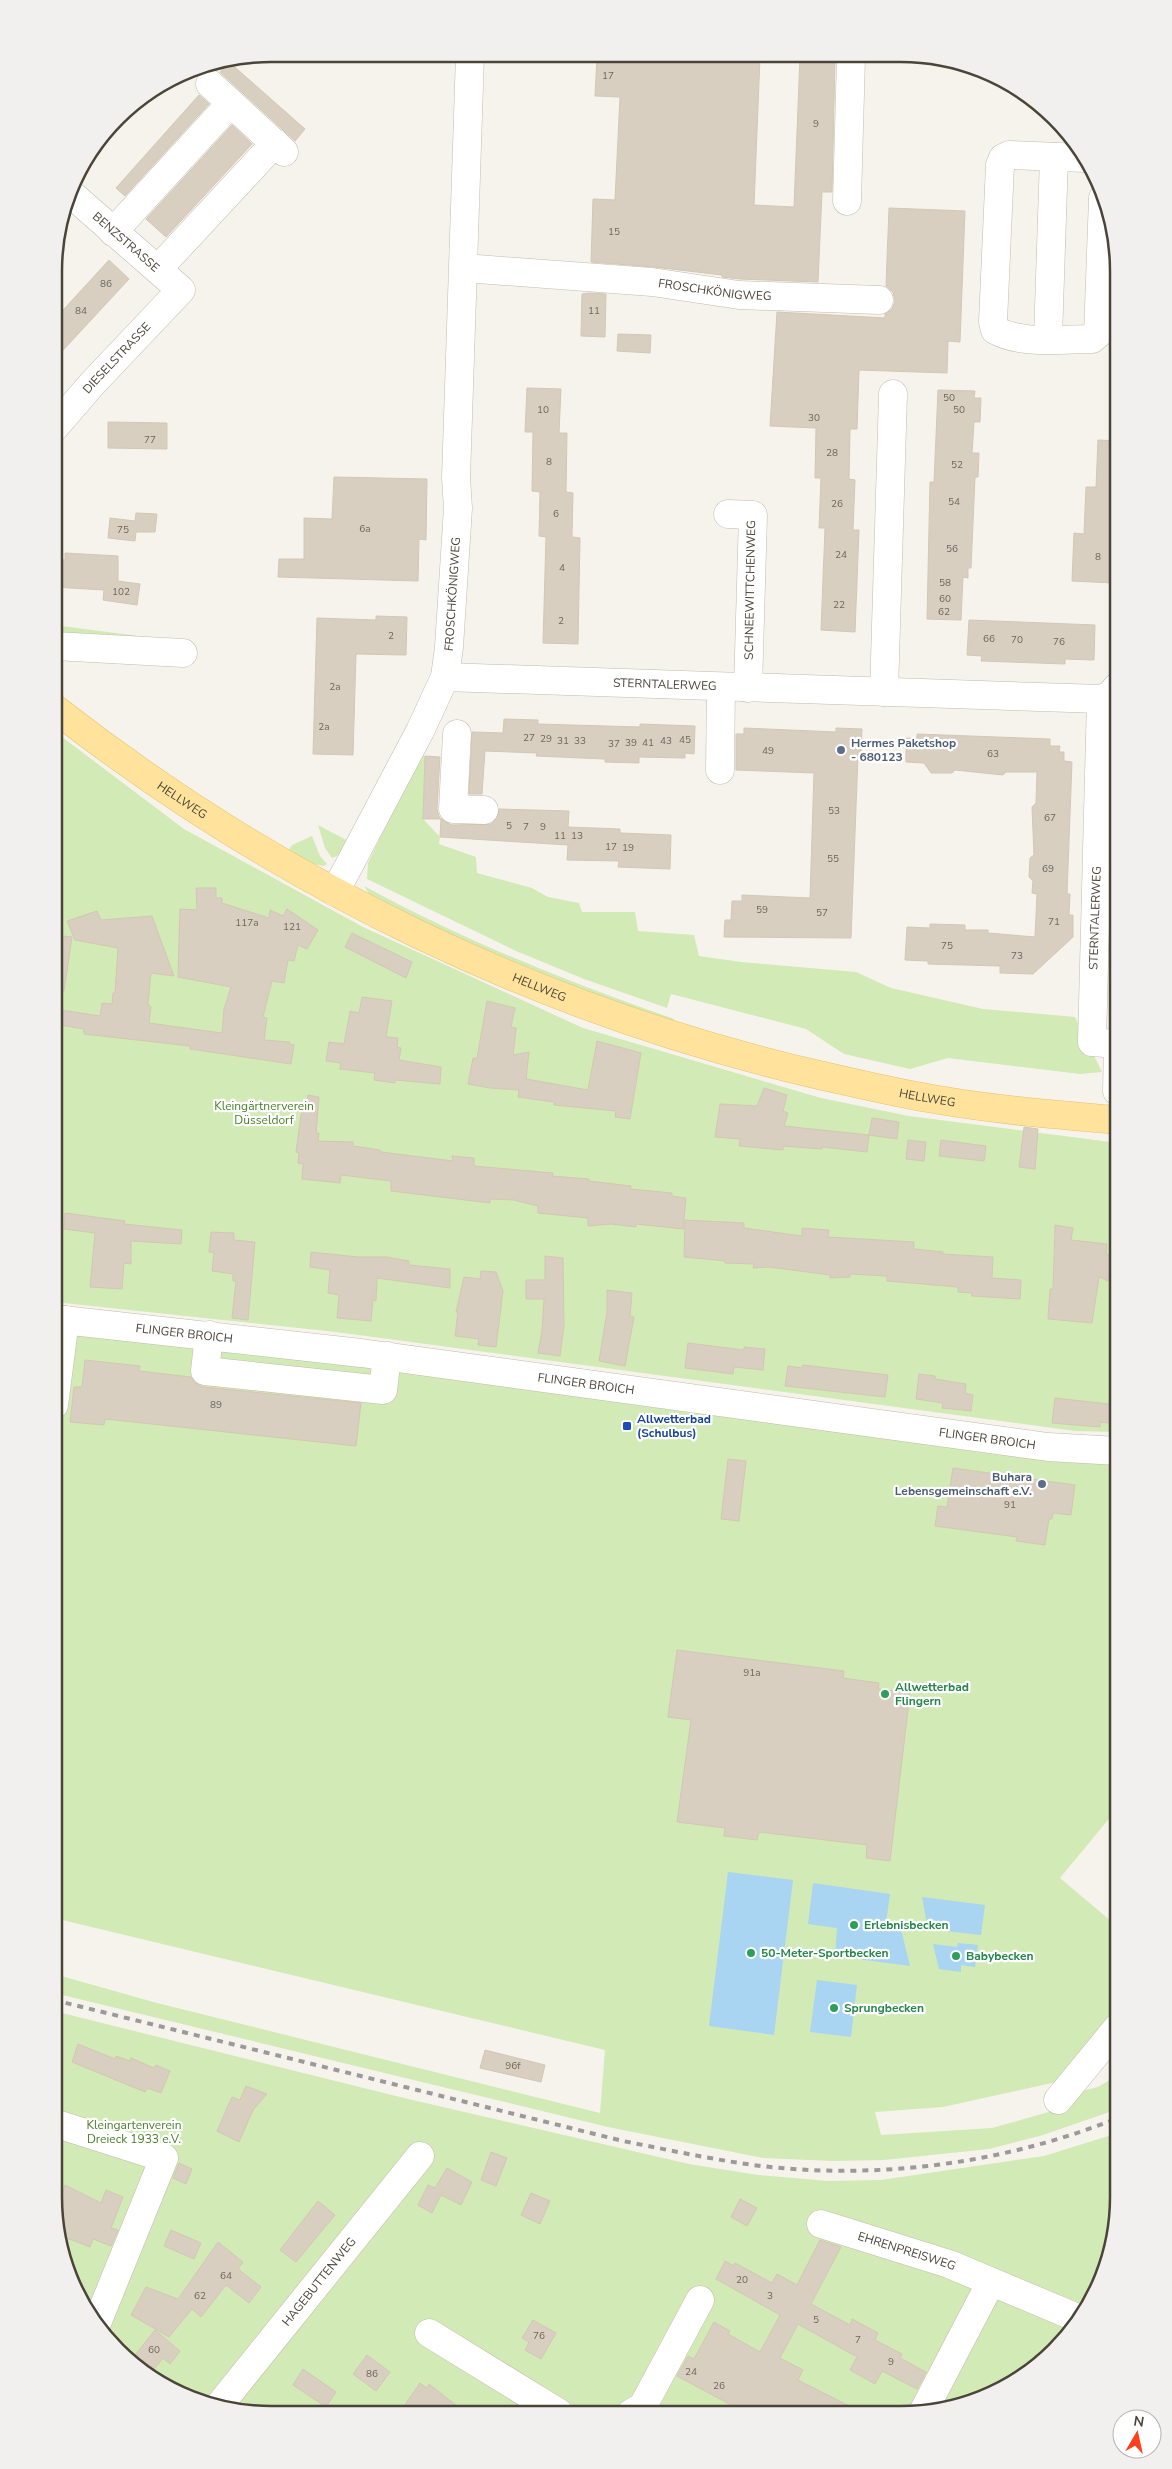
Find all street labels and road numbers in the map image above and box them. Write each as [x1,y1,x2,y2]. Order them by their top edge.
street label: BENZSTRASSE [89,208,163,276]
street label: FROSCHKÖNIGWEG [657,275,772,304]
street label: DIESELSTRASSE [79,319,154,397]
street label: SCHNEEWITTCHENWEG [741,520,759,660]
street label: FROSCHKÖNIGWEG [441,536,464,652]
street label: STERNTALERWEG [613,675,717,694]
street label: HELLWEG [154,778,210,823]
street label: STERNTALERWEG [1085,866,1105,970]
street label: HELLWEG [510,969,569,1005]
street label: HELLWEG [898,1085,957,1111]
street label: FLINGER BROICH [135,1320,234,1347]
street label: FLINGER BROICH [537,1369,635,1398]
street label: FLINGER BROICH [938,1424,1037,1453]
street label: EHRENPREISWEG [856,2228,958,2274]
street label: HAGEBUTTENWEG [278,2234,360,2329]

